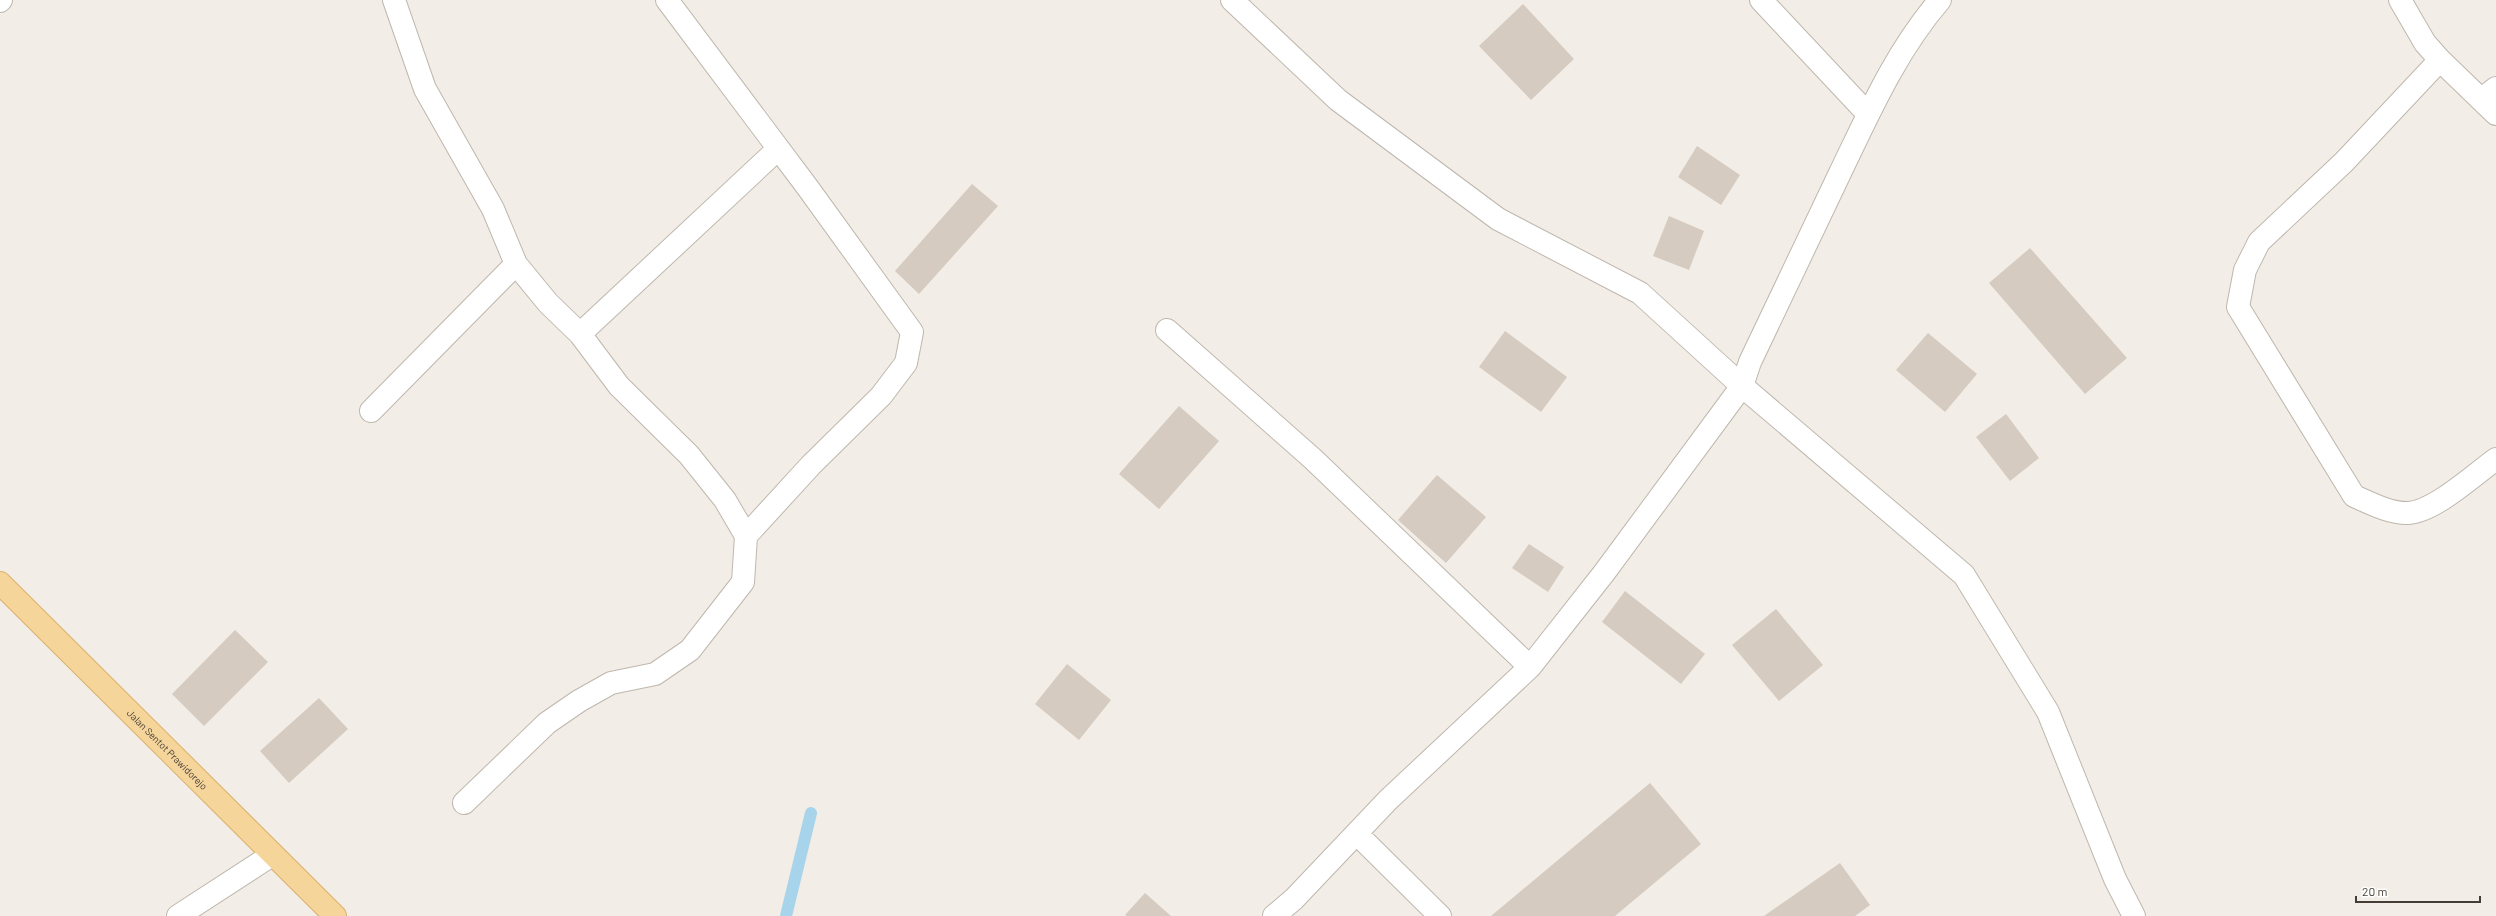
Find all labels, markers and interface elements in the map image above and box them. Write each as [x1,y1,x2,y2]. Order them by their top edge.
street label: Jalan Sentot Prawidorejo [124,707,210,792]
scale bar [2356,878,2480,904]
text: 20 m [2362,884,2388,898]

